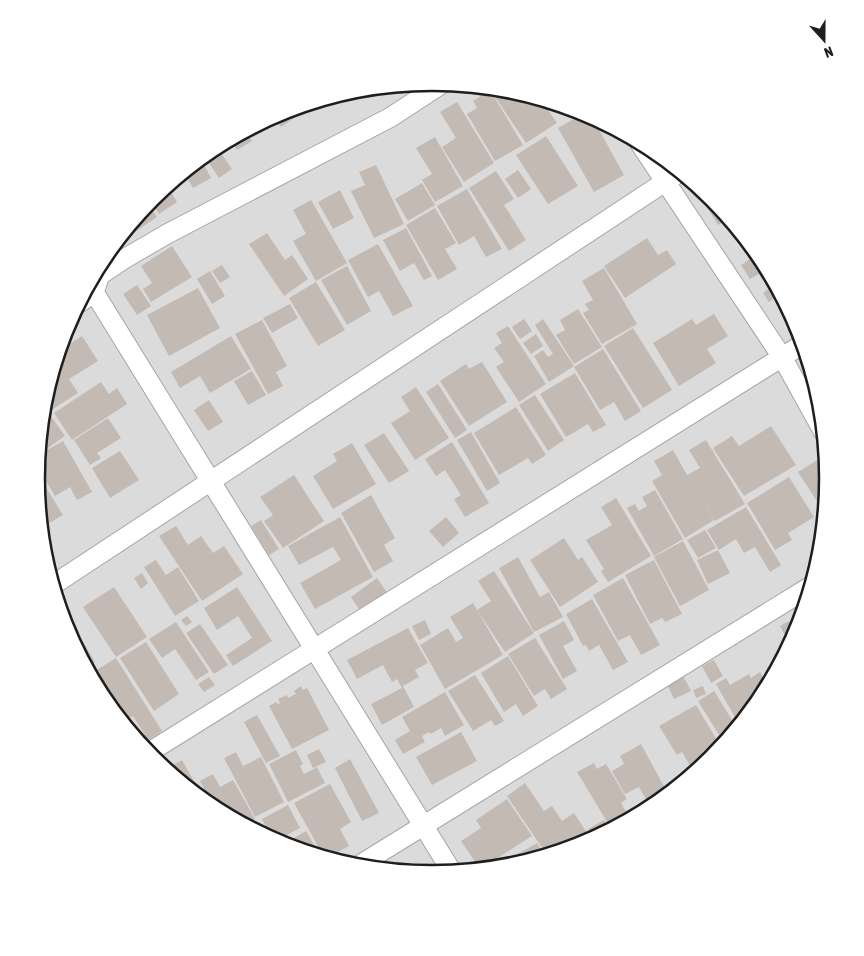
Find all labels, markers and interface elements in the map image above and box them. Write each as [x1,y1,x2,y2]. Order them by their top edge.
north arrow [799,15,849,65]
text: N [822,43,835,61]

